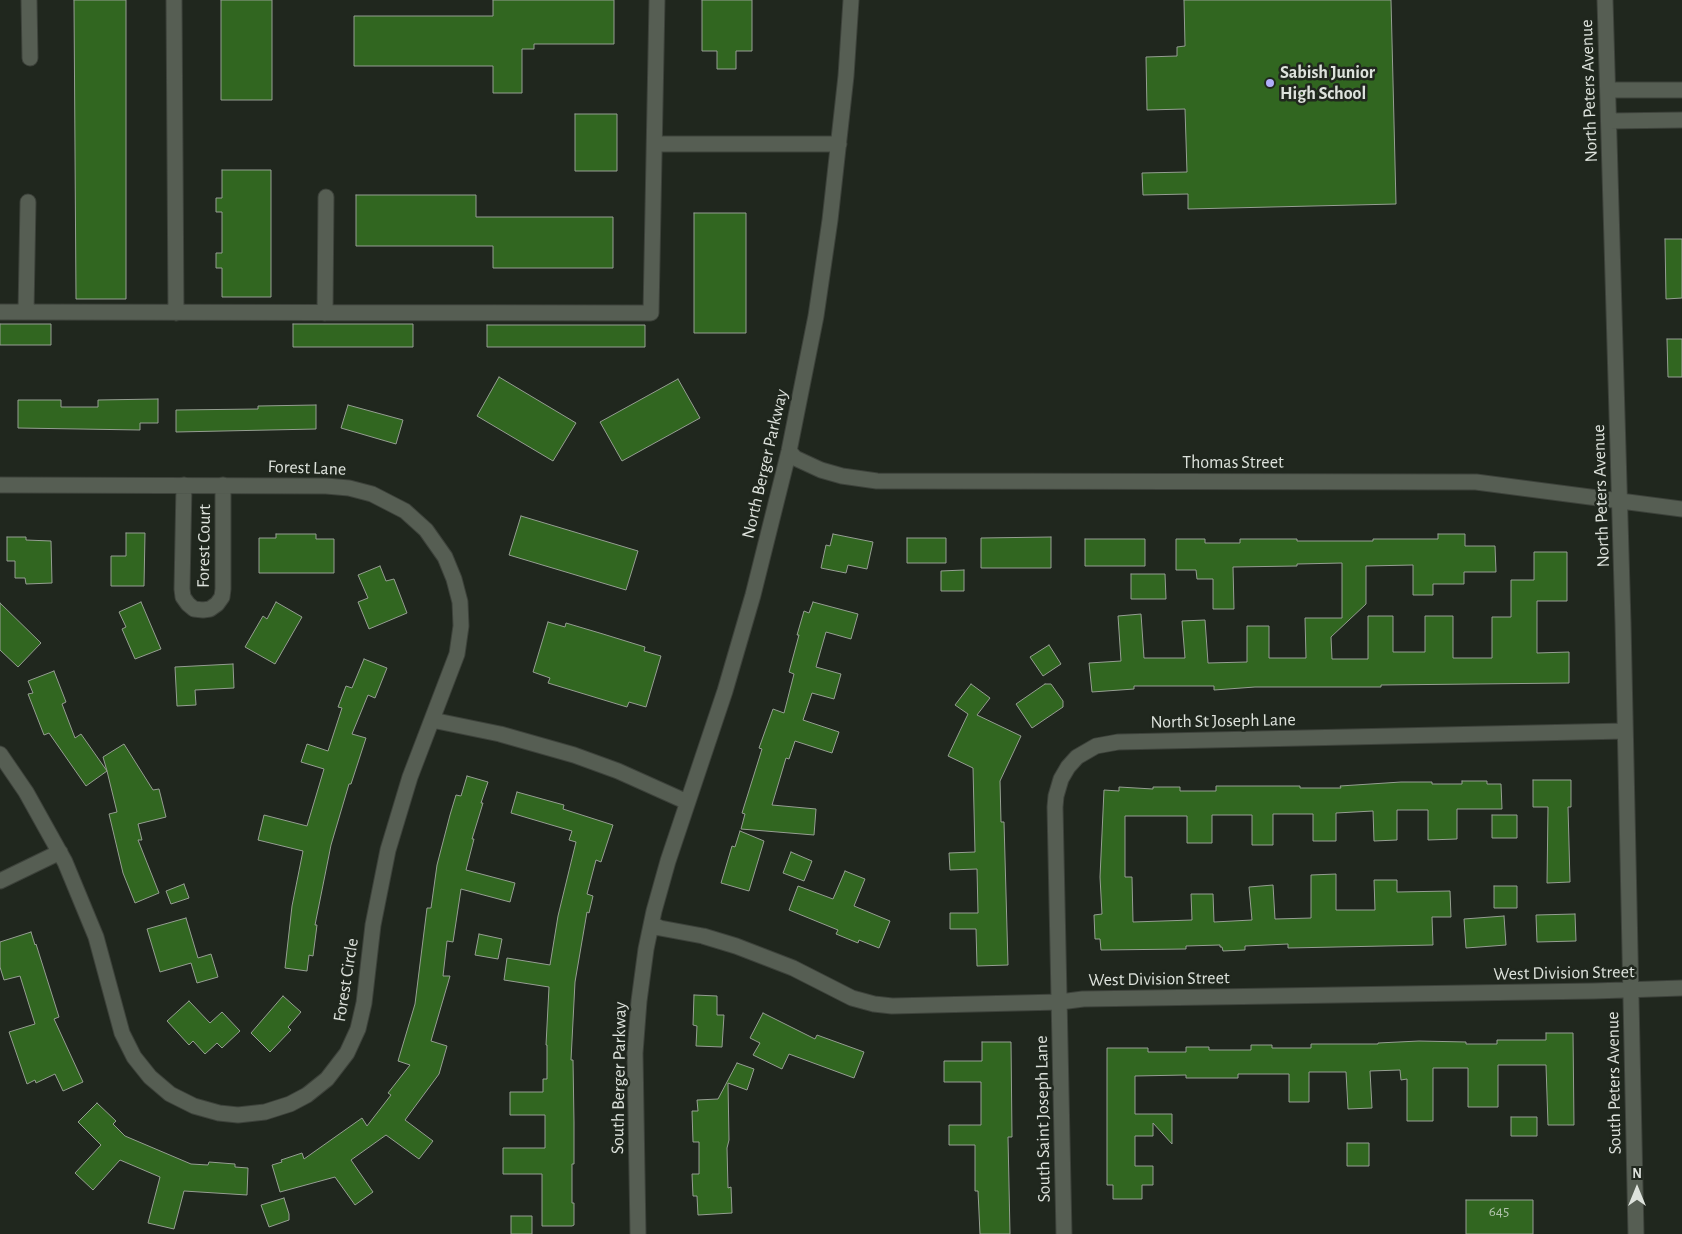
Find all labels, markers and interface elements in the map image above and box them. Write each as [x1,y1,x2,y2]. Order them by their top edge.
street label: North Peters Avenue [1576,19,1602,163]
place label: Sabish Junior High School [1280,62,1375,104]
marker: Sabish Junior High School [1264,77,1276,89]
street label: North Berger Parkway [737,387,793,541]
street label: North Peters Avenue [1588,424,1614,568]
street label: Thomas Street [1182,452,1284,474]
street label: Forest Lane [267,456,347,480]
street label: Forest Court [192,504,216,588]
street label: North St Joseph Lane [1150,709,1296,733]
street label: Forest Circle [329,937,363,1023]
street label: West Division Street [1493,961,1635,985]
street label: West Division Street [1088,967,1230,991]
street label: South Berger Parkway [607,1002,631,1154]
street label: South Peters Avenue [1602,1011,1626,1155]
street label: South Saint Joseph Lane [1031,1035,1055,1203]
north arrow [1612,1164,1662,1214]
text: N [1632,1167,1642,1181]
house number: 645 [1489,1202,1509,1220]

